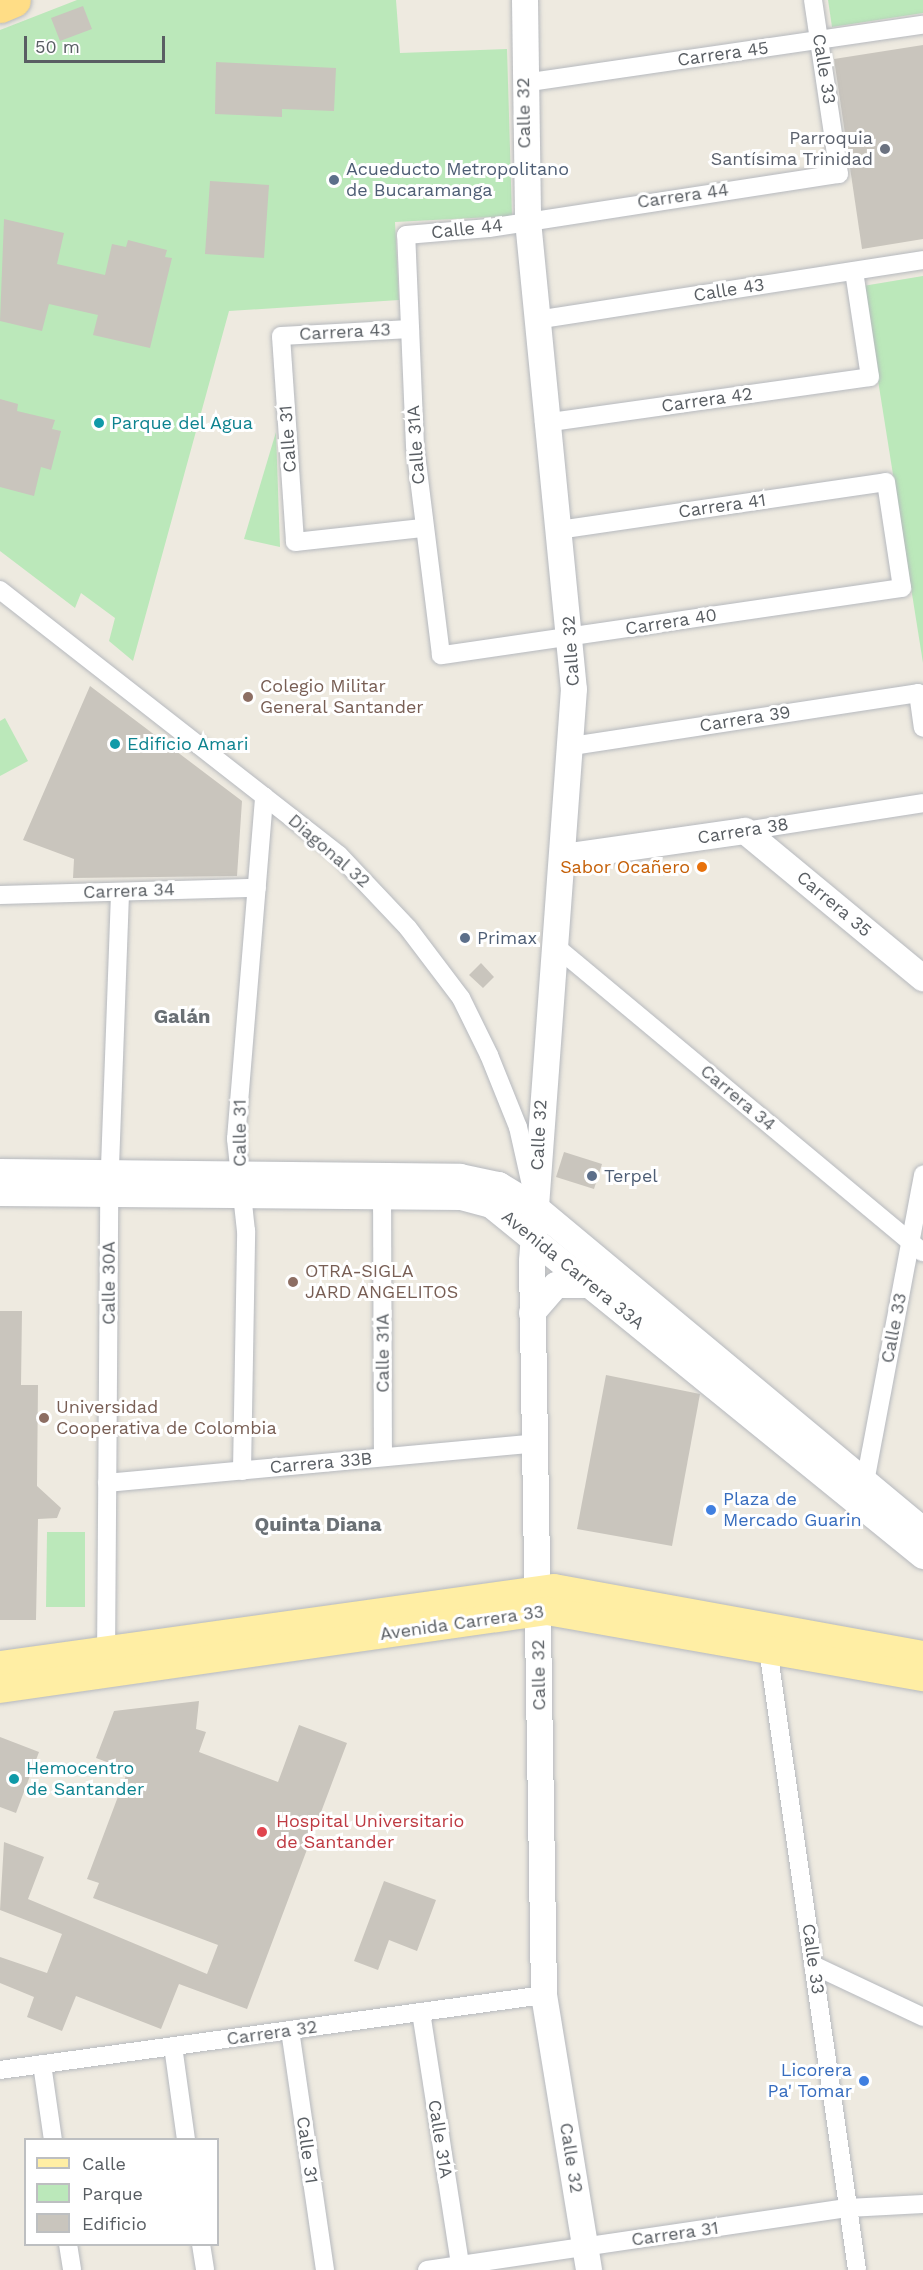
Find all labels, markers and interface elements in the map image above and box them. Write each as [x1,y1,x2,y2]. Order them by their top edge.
scale bar [27,24,168,62]
street label: Calle 33 [808,32,840,106]
text: 50 m [35,36,80,57]
street label: Carrera 45 [676,37,770,71]
street label: Calle 32 [513,77,535,149]
place label: Parroquia Santísima Trinidad [710,128,873,170]
marker: Parroquia Santísima Trinidad [878,142,892,156]
place label: Acueducto Metropolitano de Bucaramanga [346,159,569,201]
marker: Acueducto Metropolitano de Bucaramanga [327,173,341,187]
street label: Carrera 44 [636,179,730,213]
street label: Calle 44 [430,214,504,244]
street label: Calle 43 [692,274,766,306]
street label: Carrera 43 [298,319,392,345]
street label: Carrera 42 [660,383,754,417]
street label: Calle 31 [275,405,301,473]
street label: Calle 31A [402,405,430,485]
place label: Parque del Agua [111,412,254,434]
marker: Parque del Agua [92,416,106,430]
street label: Carrera 41 [677,489,767,523]
street label: Carrera 40 [623,604,719,640]
street label: Calle 32 [558,615,584,687]
place label: Colegio Militar General Santander [260,676,424,718]
marker: Colegio Militar General Santander [241,690,255,704]
street label: Carrera 39 [698,701,792,737]
place label: Edificio Amari [127,733,249,755]
marker: Edificio Amari [108,737,122,751]
street label: Diagonal 32 [283,809,375,893]
street label: Carrera 38 [696,813,790,849]
place label: Sabor Ocañero [560,856,690,878]
marker: Sabor Ocañero [695,860,709,874]
street label: Carrera 35 [792,866,876,942]
street label: Carrera 34 [83,879,175,903]
place label: Primax [477,927,537,949]
marker: Primax [458,931,472,945]
district label: Galán [154,1004,210,1028]
street label: Carrera 34 [696,1060,780,1136]
street label: Calle 31 [229,1099,251,1167]
street label: Calle 32 [526,1099,552,1171]
place label: Terpel [604,1165,658,1187]
marker: Terpel [585,1169,599,1183]
street label: Avenida Carrera 33A [497,1206,649,1334]
street label: Calle 30A [98,1241,120,1325]
place label: OTRA-SIGLA JARD ANGELITOS [305,1261,459,1304]
marker: OTRA-SIGLA JARD ANGELITOS [286,1275,300,1289]
street label: Calle 33 [877,1291,911,1365]
street label: Calle 31A [372,1313,394,1393]
place label: Universidad Cooperativa de Colombia [56,1397,277,1440]
marker: Universidad Cooperativa de Colombia [37,1411,51,1425]
street label: Carrera 33B [269,1448,373,1478]
place label: Plaza de Mercado Guarin [723,1489,862,1532]
marker: Plaza de Mercado Guarin [704,1503,718,1517]
district label: Quinta Diana [254,1512,382,1536]
street label: Avenida Carrera 33 [378,1601,546,1645]
street label: Calle 32 [528,1639,550,1711]
place label: Hemocentro de Santander [26,1758,144,1800]
marker: Hemocentro de Santander [7,1772,21,1786]
place label: Hospital Universitario de Santander [276,1811,465,1854]
marker: Hospital Universitario de Santander [253,1823,271,1841]
street label: Calle 33 [797,1922,829,1996]
street label: Carrera 32 [225,2016,319,2050]
place label: Licorera Pa' Tomar [767,2060,852,2102]
marker: Licorera Pa' Tomar [857,2074,871,2088]
street label: Calle 31A [423,2098,457,2180]
street label: Calle 31 [292,2115,322,2185]
street label: Calle 32 [555,2121,587,2195]
legend [24,2138,219,2246]
text: Calle [82,2153,126,2174]
text: Parque [82,2183,143,2204]
text: Edificio [82,2213,147,2234]
street label: Carrera 31 [630,2217,720,2251]

